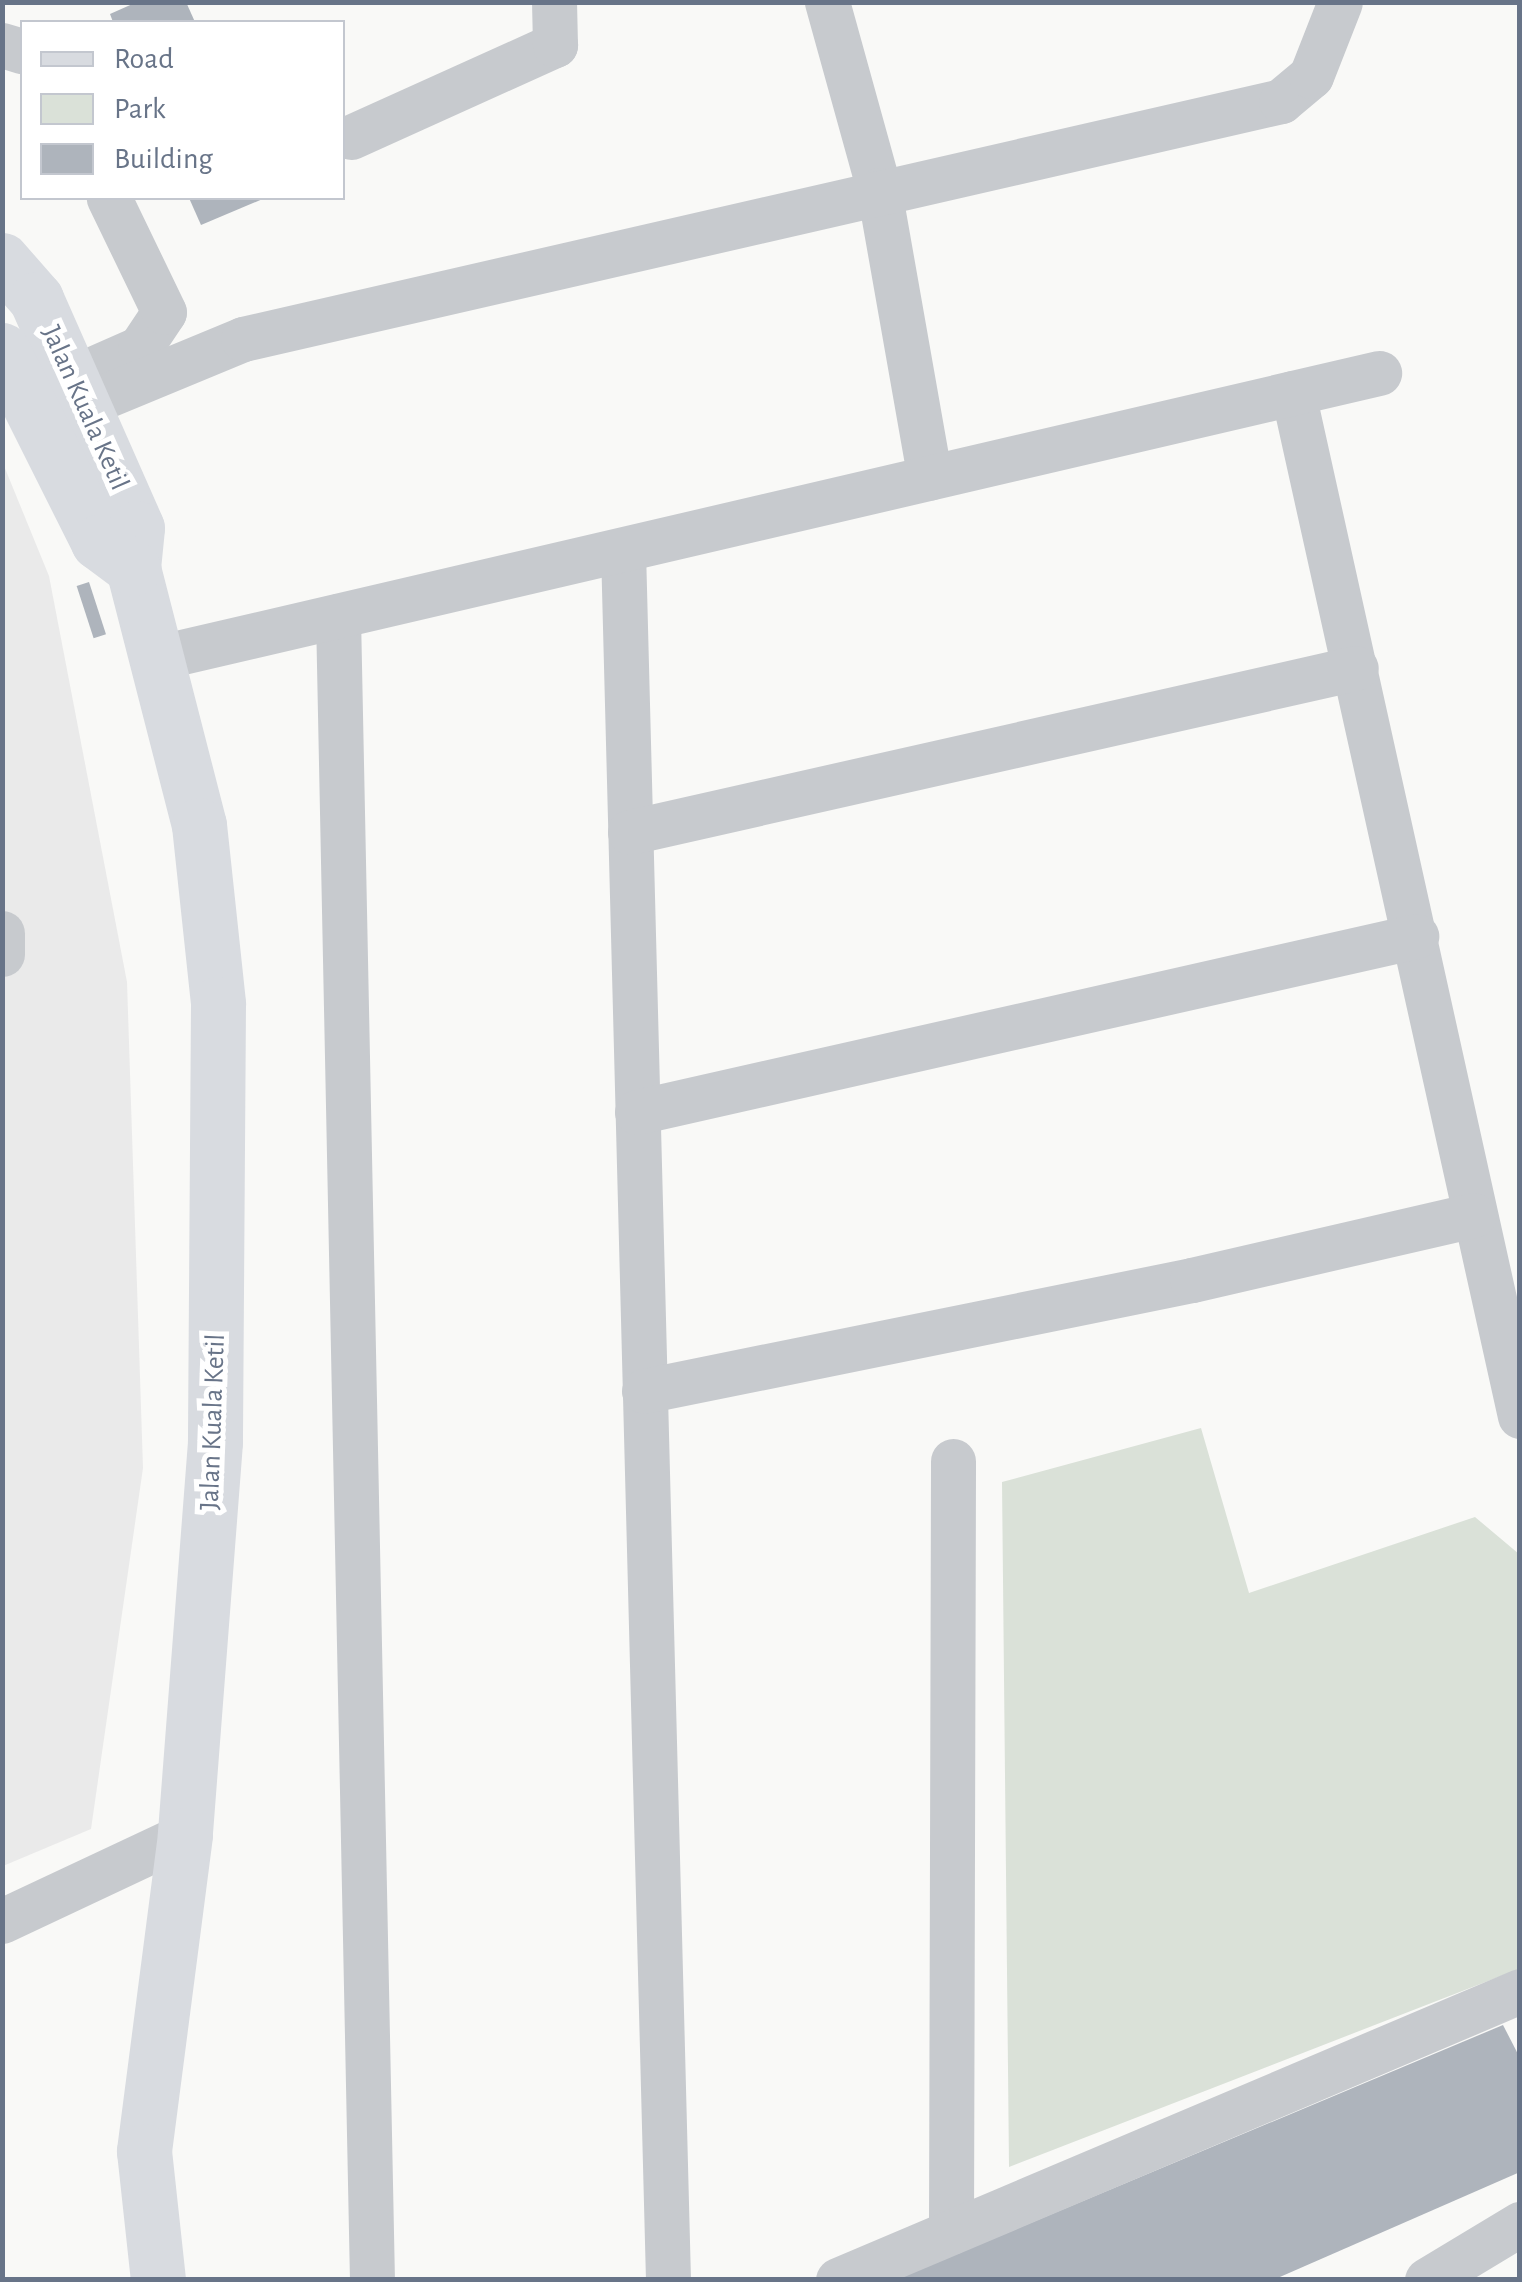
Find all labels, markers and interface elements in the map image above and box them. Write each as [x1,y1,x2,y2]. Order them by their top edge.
legend [20,20,345,200]
text: Road [114,44,174,74]
text: Park [114,94,166,124]
text: Building [114,144,213,174]
street label: Jalan Kuala Ketil [34,321,136,495]
street label: Jalan Kuala Ketil [193,1333,233,1511]

